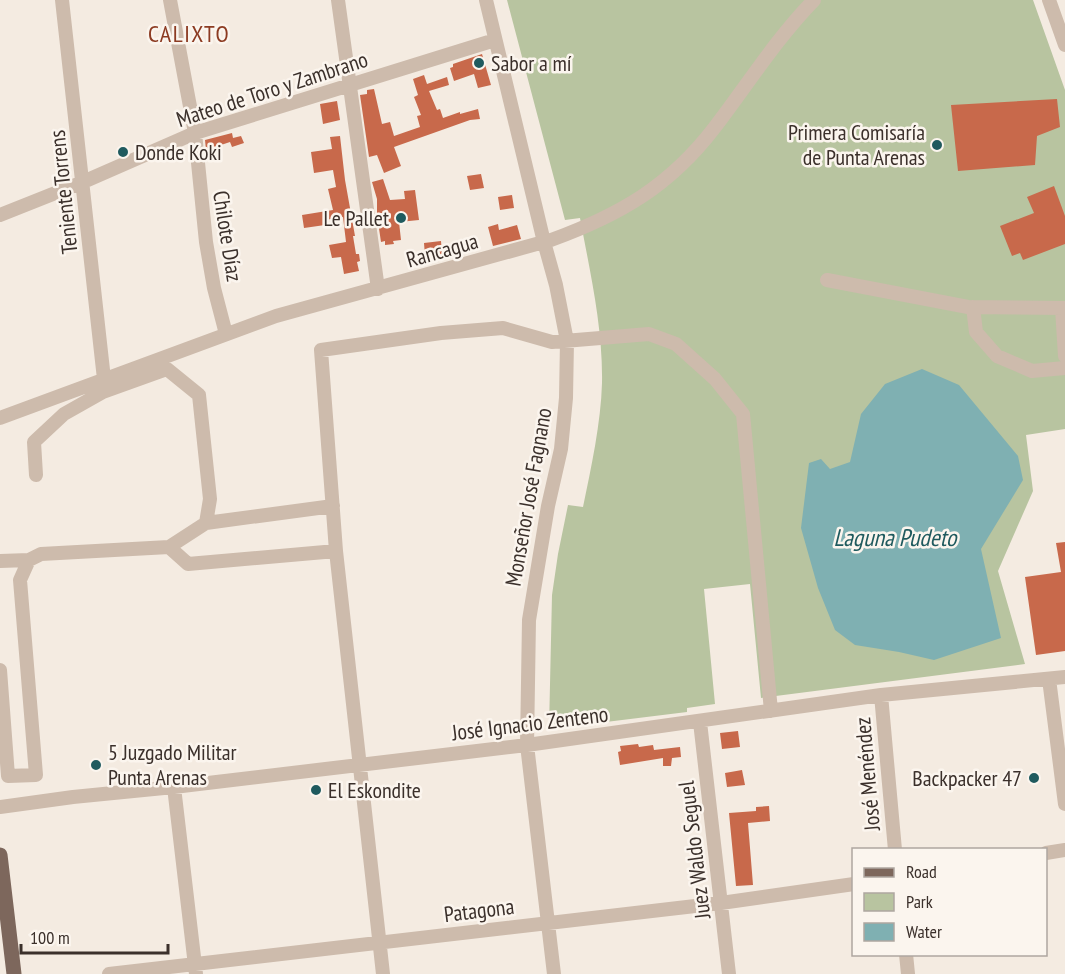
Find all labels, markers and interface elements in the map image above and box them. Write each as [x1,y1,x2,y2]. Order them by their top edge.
district label: CALIXTO [148,18,230,49]
street label: Mateo de Toro y Zambrano [173,45,371,133]
place label: Sabor a mí [491,49,572,77]
marker: Sabor a mí [472,56,486,70]
place label: Primera Comisaría de Punta Arenas [788,118,925,171]
street label: Teniente Torrens [43,129,83,255]
place label: Donde Koki [135,138,222,166]
marker: Primera Comisaría de Punta Arenas [930,138,944,152]
marker: Donde Koki [116,145,130,159]
street label: Chilote Díaz [207,188,249,284]
place label: Le Pallet [324,204,389,232]
marker: Le Pallet [394,211,408,225]
street label: Rancagua [403,226,481,274]
street label: Monseñor José Fagnano [499,406,557,588]
water label: Laguna Pudeto [834,522,958,553]
street label: José Ignacio Zenteno [449,700,610,747]
street label: José Menéndez [848,716,886,833]
place label: 5 Juzgado Militar Punta Arenas [108,738,237,791]
marker: 5 Juzgado Militar Punta Arenas [89,758,103,772]
place label: Backpacker 47 [912,764,1022,792]
marker: Backpacker 47 [1027,771,1041,785]
place label: El Eskondite [328,776,421,804]
street label: Juez Waldo Seguel [672,779,716,922]
marker: El Eskondite [309,783,323,797]
legend [852,848,1047,956]
text: Road [906,860,937,883]
text: Park [906,890,933,913]
street label: Patagona [442,892,516,928]
scale bar [21,917,168,955]
text: Water [906,920,942,943]
text: 100 m [30,926,70,949]

